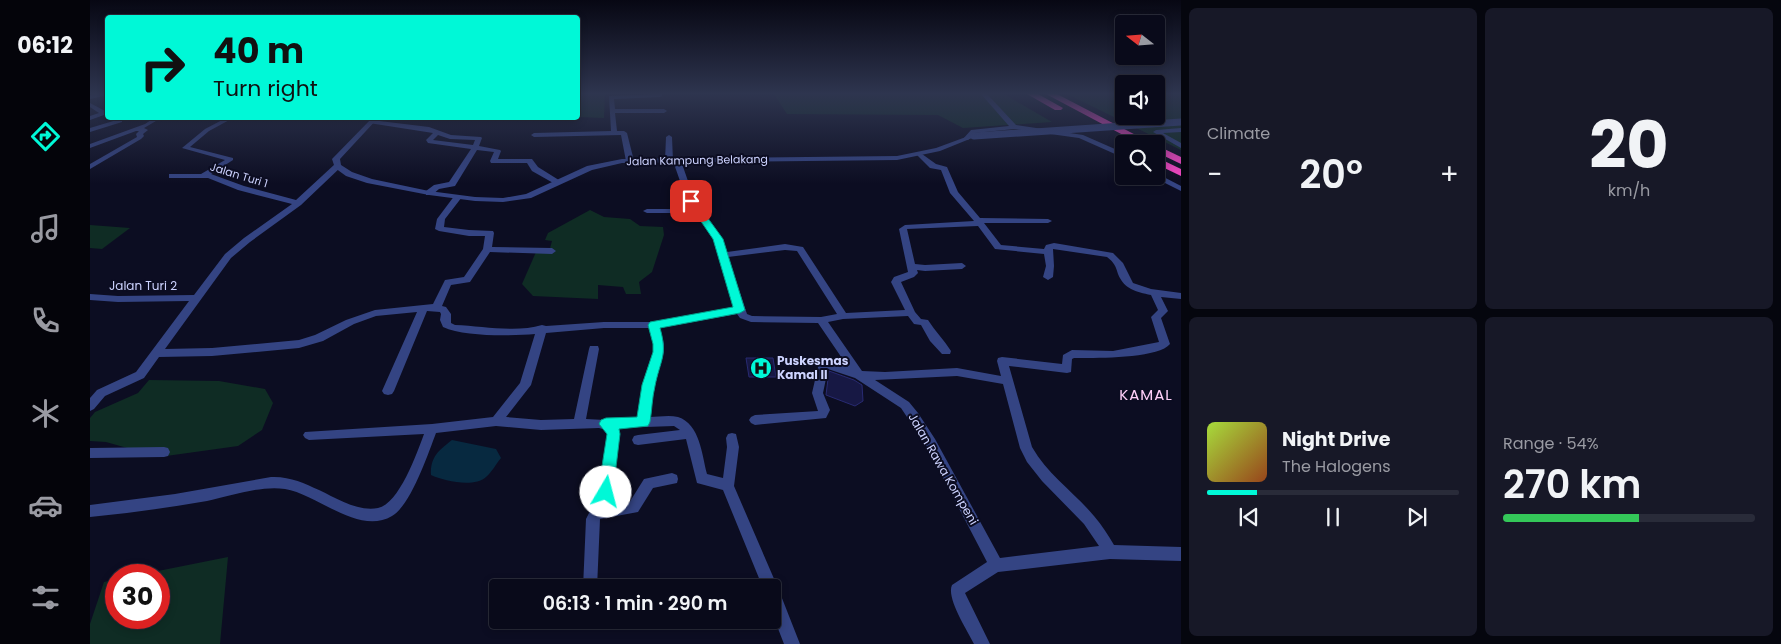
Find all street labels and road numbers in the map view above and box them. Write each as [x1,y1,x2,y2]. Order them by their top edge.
street label: Jalan Kampung Belakang [626,151,768,169]
street label: Jalan Turi 1 [208,159,270,191]
street label: Jalan Turi 2 [109,277,177,294]
street label: Jalan Rawa Kompeni [904,410,982,528]

